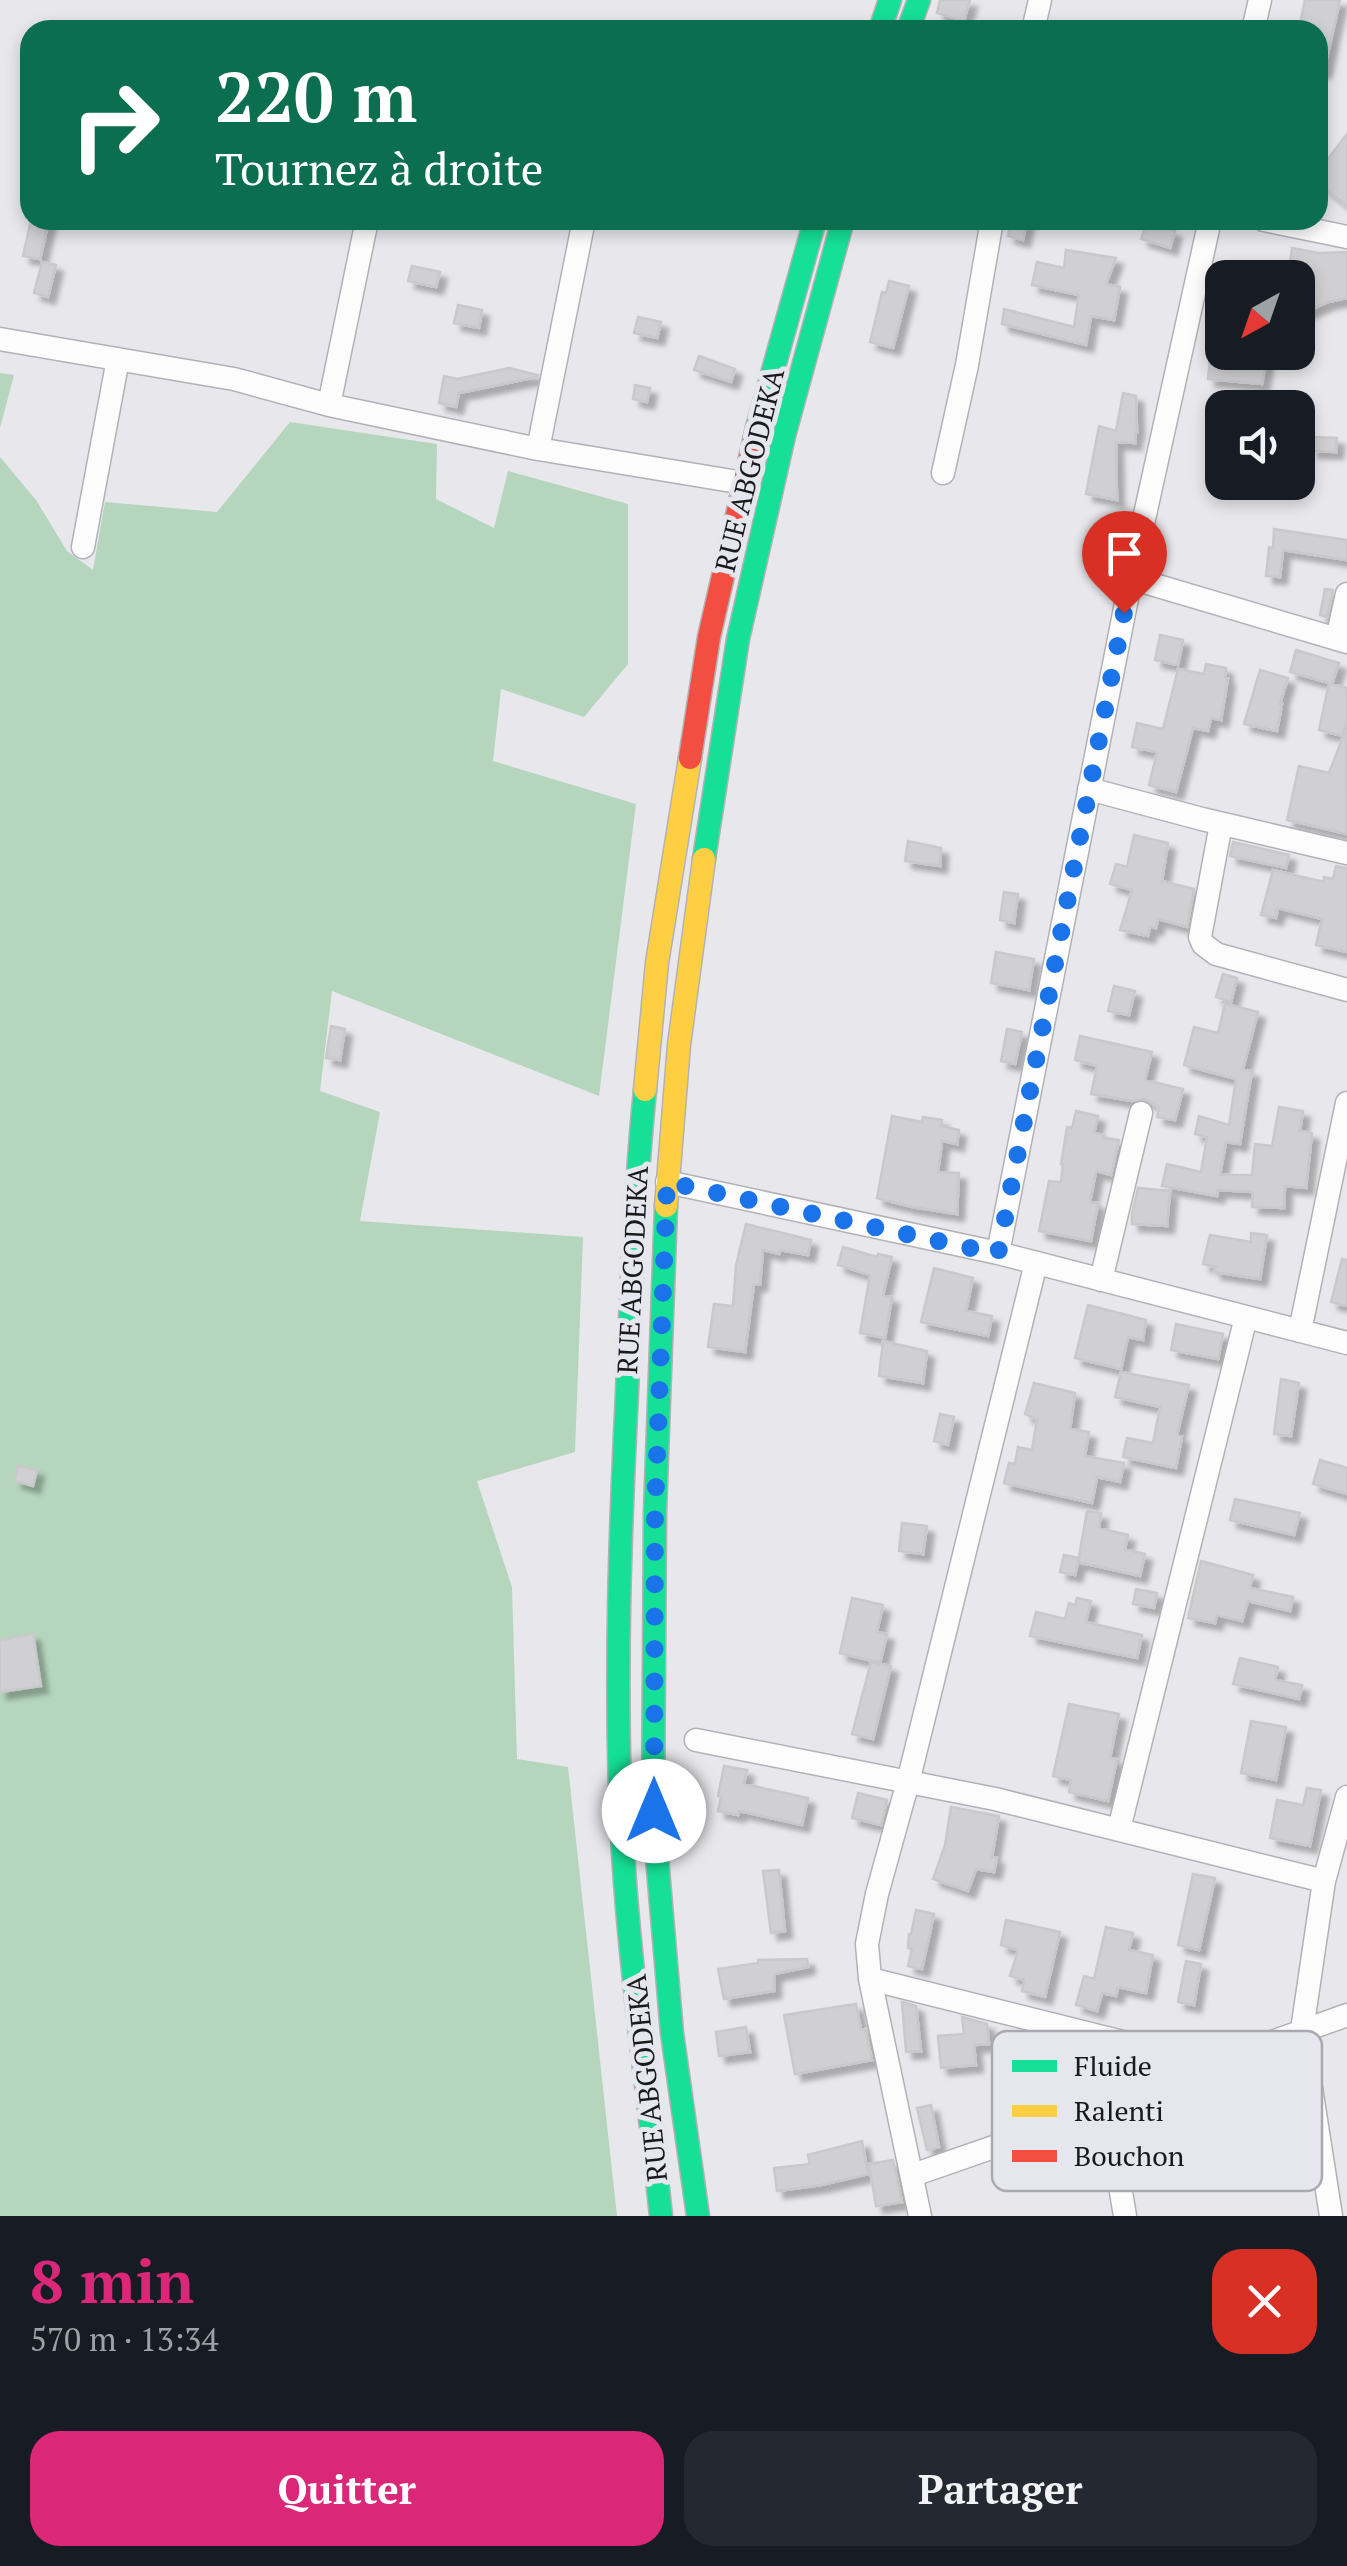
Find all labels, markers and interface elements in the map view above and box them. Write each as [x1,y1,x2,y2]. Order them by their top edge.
text: 220 m [215,49,417,142]
icon: right [50,60,180,190]
text: Tournez à droite [215,138,543,198]
north arrow [1205,260,1315,370]
map controls [1205,260,1315,500]
street label: RUE ABGODEKA [706,364,792,576]
button: sound [1205,390,1315,500]
pin [1082,511,1167,614]
icon: arrive [1097,526,1152,581]
street label: RUE ABGODEKA [608,1164,656,1375]
position arrow [602,1759,706,1863]
street label: RUE ABGODEKA [617,1972,675,2183]
legend [992,2031,1322,2191]
text: Fluide [1074,2047,1152,2084]
text: Ralenti [1074,2092,1164,2129]
text: Bouchon [1074,2137,1185,2174]
text: 8 min [30,2241,194,2320]
button: close [1212,2249,1317,2354]
text: 570 m · 13:34 [30,2318,218,2360]
button: Quitter [30,2431,664,2546]
button: Partager [684,2431,1317,2546]

